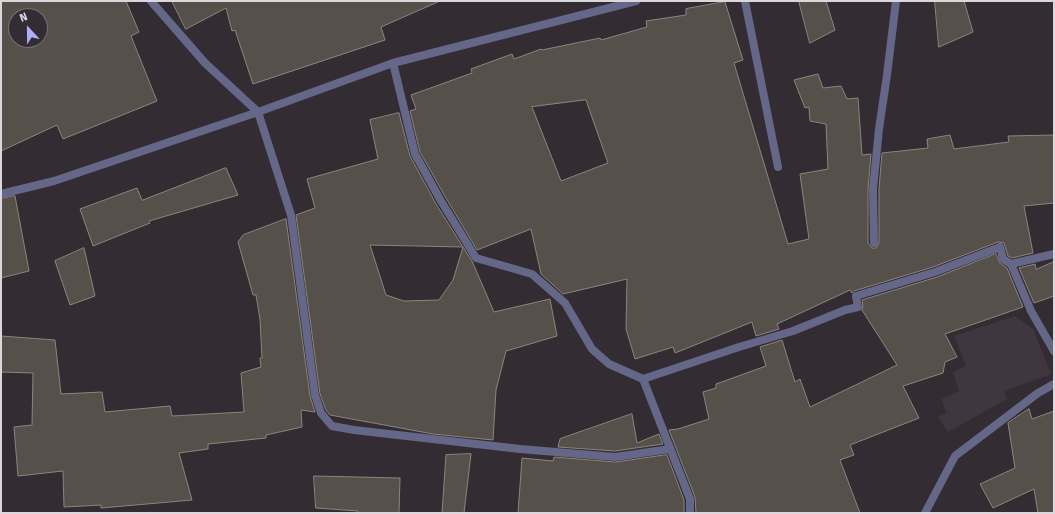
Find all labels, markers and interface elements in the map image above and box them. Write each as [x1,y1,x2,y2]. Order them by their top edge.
north arrow [8,8,48,48]
text: N [18,10,30,25]

